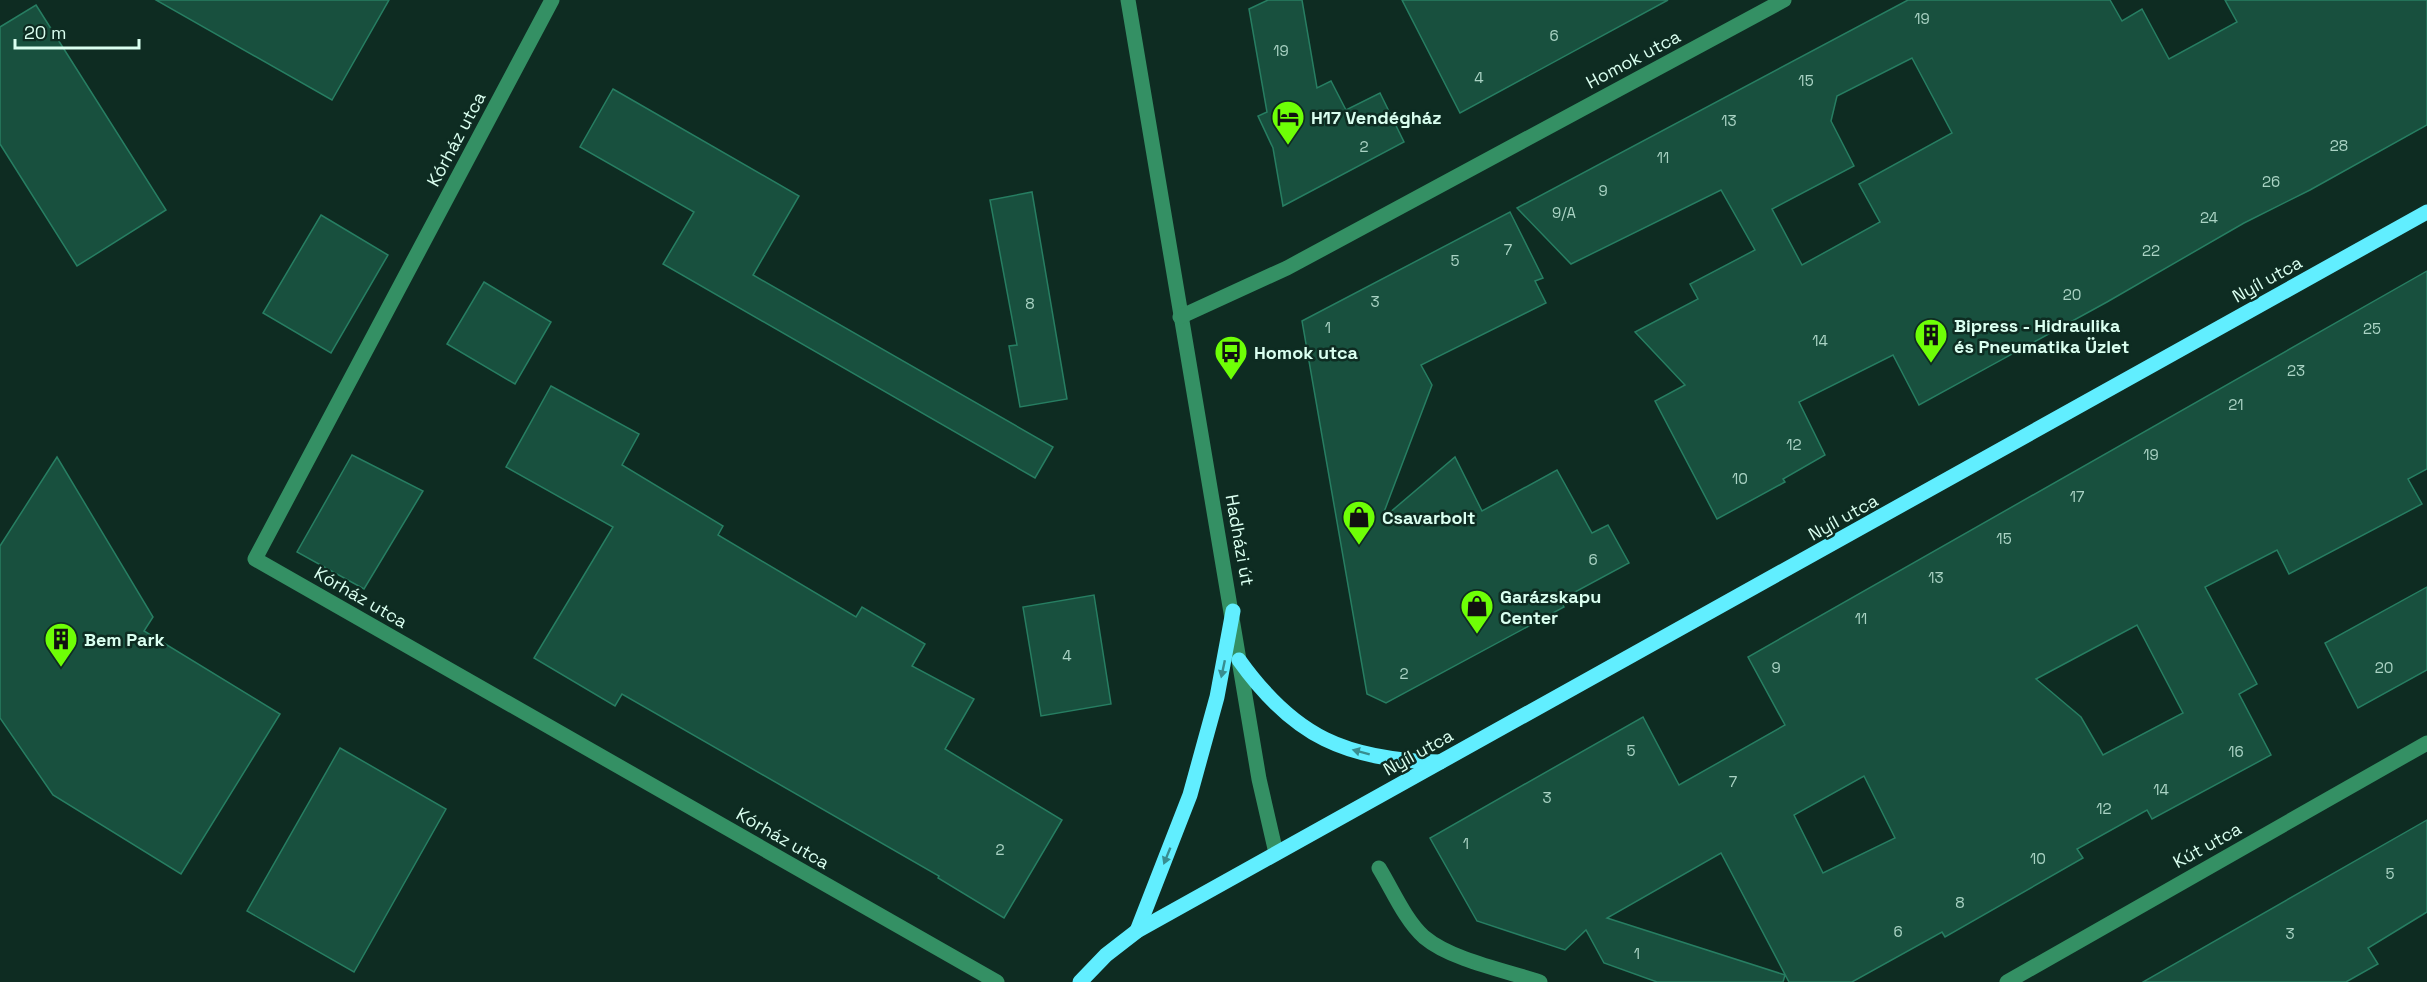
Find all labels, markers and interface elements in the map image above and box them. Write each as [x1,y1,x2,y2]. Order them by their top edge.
house number: 19 [1914,9,1930,28]
scale bar [15,12,140,50]
text: 20 m [24,21,67,44]
street label: Homok utca [1582,24,1684,94]
house number: 6 [1549,26,1559,45]
house number: 19 [1273,41,1289,60]
house number: 4 [1474,68,1484,87]
house number: 15 [1798,71,1814,90]
street label: Kórház utca [421,88,491,190]
hotel icon: H17 Vendégház [1270,99,1306,146]
place label: H17 Vendégház [1311,106,1442,129]
house number: 13 [1721,111,1737,130]
house number: 28 [2330,136,2348,155]
house number: 2 [1359,137,1369,156]
house number: 11 [1657,148,1669,167]
house number: 26 [2262,172,2280,191]
house number: 9 [1598,181,1608,200]
house number: 9/A [1552,203,1577,222]
house number: 24 [2200,208,2218,227]
house number: 7 [1504,240,1512,259]
house number: 22 [2142,241,2160,260]
street label: Nyíl utca [2228,250,2306,308]
house number: 5 [1451,251,1460,270]
house number: 20 [2063,285,2081,304]
house number: 3 [1370,292,1380,311]
house number: 8 [1025,294,1035,313]
place label: Bipress - Hidraulika és Pneumatika Üzlet [1954,314,2129,358]
building icon: Bipress - Hidraulika és Pneumatika Üzlet [1913,317,1949,364]
house number: 1 [1325,318,1331,337]
house number: 25 [2363,319,2381,338]
house number: 14 [1812,331,1828,350]
bus stop icon: Homok utca [1213,334,1249,381]
place label: Homok utca [1254,341,1358,364]
house number: 23 [2287,361,2305,380]
house number: 21 [2228,395,2244,414]
house number: 12 [1786,435,1802,454]
house number: 19 [2143,445,2159,464]
house number: 10 [1732,469,1748,488]
house number: 17 [2070,487,2084,506]
street label: Nyíl utca [1804,488,1882,546]
street label: Hadházi út [1221,492,1259,588]
shop icon: Csavarbolt [1341,499,1377,546]
place label: Csavarbolt [1382,506,1476,529]
house number: 15 [1996,529,2012,548]
house number: 6 [1588,550,1598,569]
street label: Kórház utca [310,561,412,633]
house number: 13 [1928,568,1944,587]
place label: Garázskapu Center [1500,585,1601,629]
shop icon: Garázskapu Center [1459,588,1495,635]
house number: 11 [1855,609,1867,628]
building icon: Bem Park [43,621,79,668]
place label: Bem Park [84,628,165,651]
house number: 4 [1062,646,1072,665]
house number: 9 [1771,658,1781,677]
house number: 20 [2375,658,2393,677]
one-way arrow [1217,660,1227,678]
house number: 2 [1399,664,1409,683]
street label: Nyíl utca [1379,723,1457,781]
house number: 5 [1627,741,1636,760]
house number: 16 [2228,742,2244,761]
one-way arrow [1352,747,1370,757]
house number: 7 [1729,772,1737,791]
house number: 14 [2153,780,2169,799]
house number: 3 [1542,788,1552,807]
house number: 12 [2096,799,2112,818]
street label: Kórház utca [732,802,834,874]
street label: Kút utca [2169,817,2245,873]
house number: 1 [1463,834,1469,853]
house number: 2 [995,840,1005,859]
one-way arrow [1162,847,1172,865]
house number: 10 [2030,849,2046,868]
house number: 5 [2386,864,2395,883]
house number: 8 [1955,893,1965,912]
house number: 6 [1893,922,1903,941]
house number: 3 [2285,924,2295,943]
house number: 1 [1634,944,1640,963]

